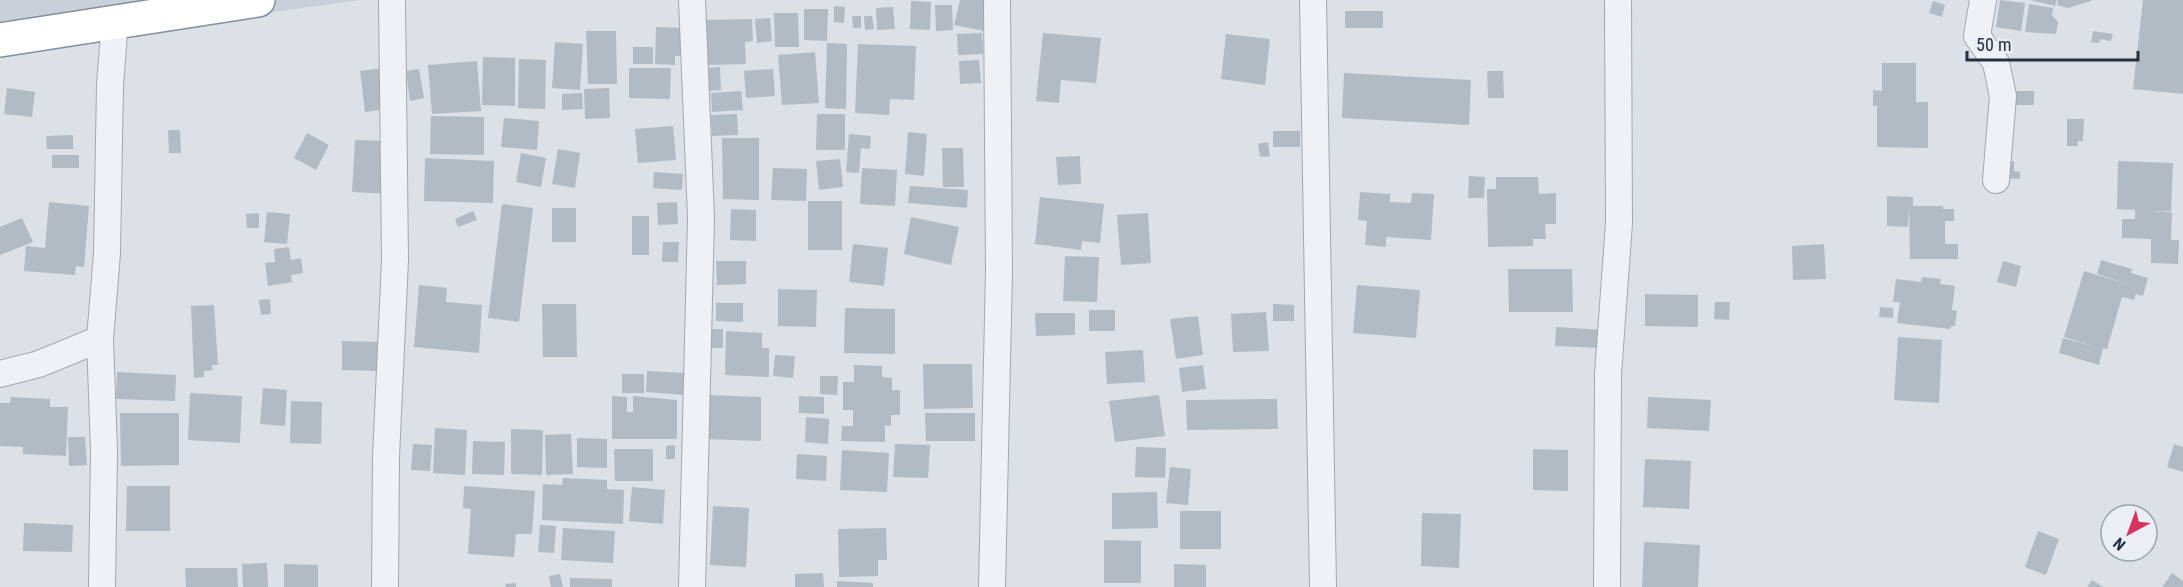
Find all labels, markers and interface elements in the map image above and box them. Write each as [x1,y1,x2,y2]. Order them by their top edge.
scale bar [1967,24,2138,62]
text: 50 m [1976,34,2011,55]
north arrow [2099,503,2159,563]
text: N [2110,534,2129,554]

